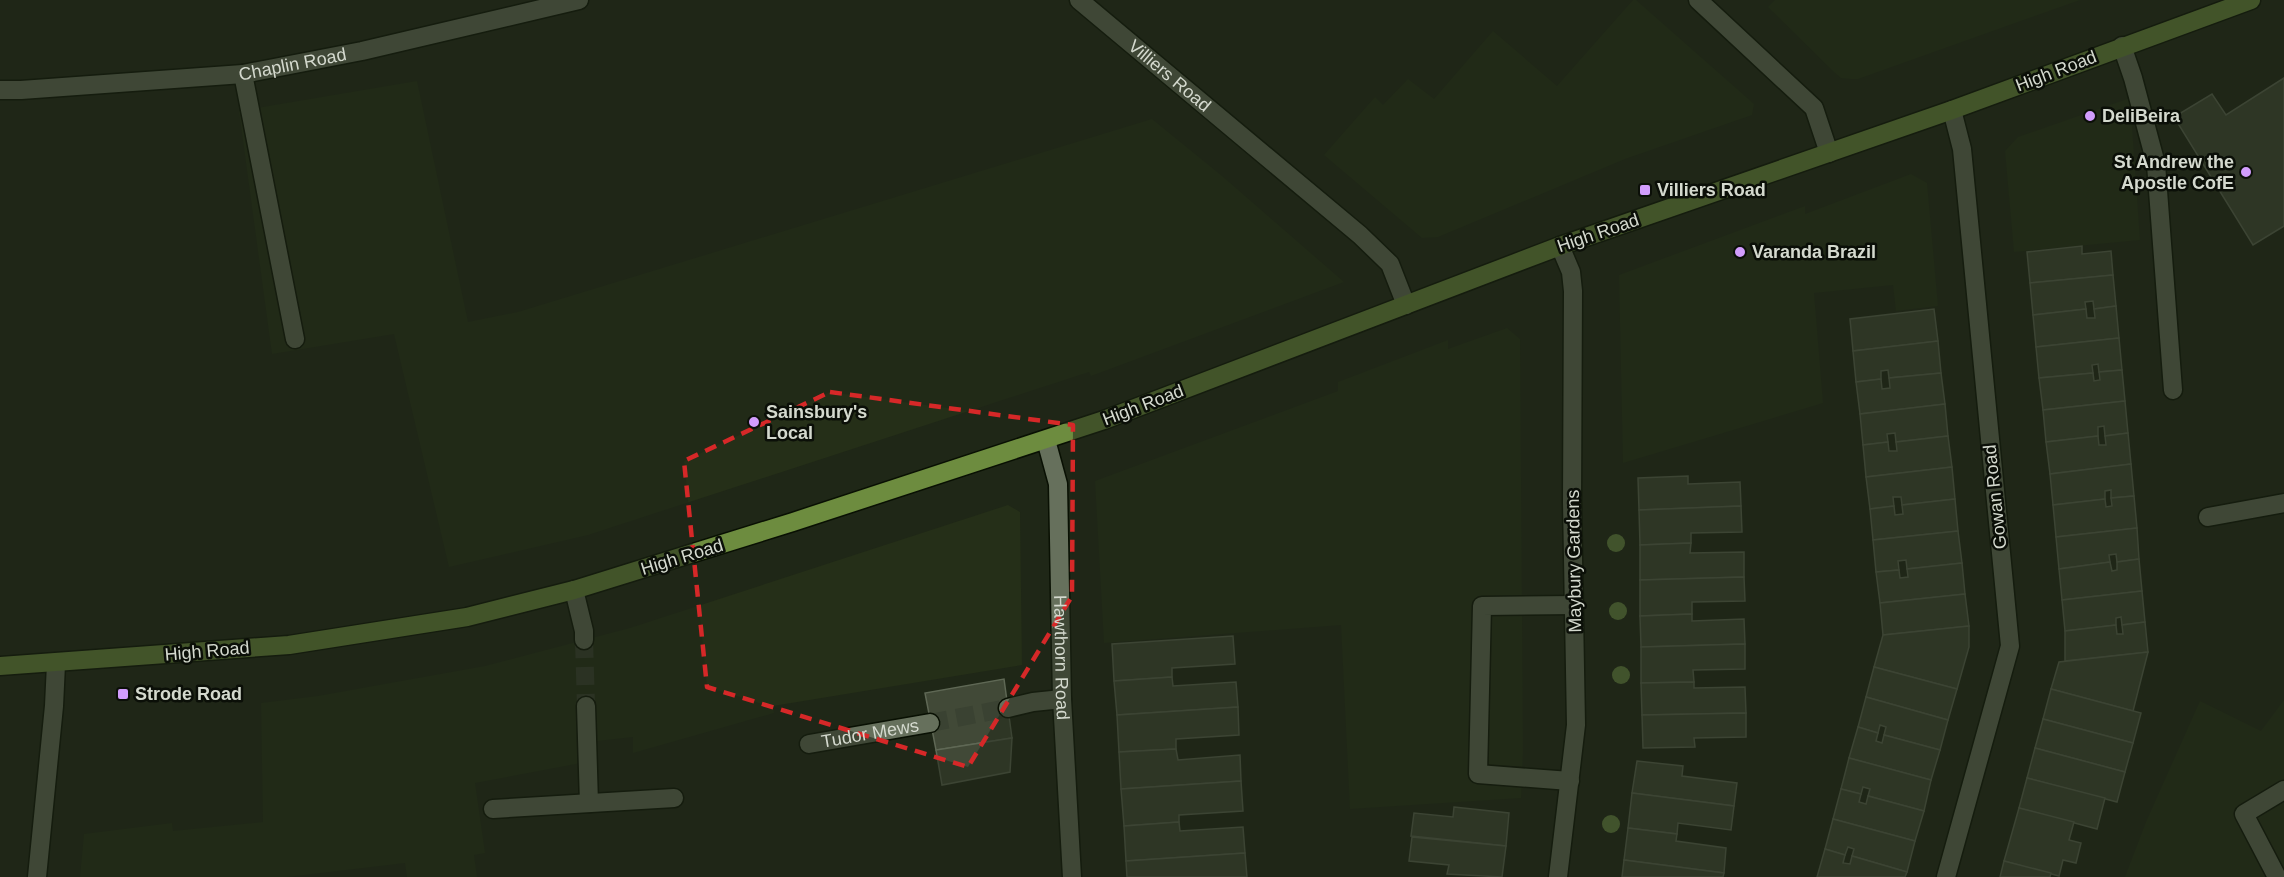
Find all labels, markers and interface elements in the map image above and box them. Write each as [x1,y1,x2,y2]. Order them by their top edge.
street label: Villiers Road [1124,36,1215,116]
street label: Chaplin Road [237,44,348,85]
street label: High Road [2013,46,2099,96]
place label: DeliBeira [2102,106,2181,126]
marker: DeliBeira [2083,109,2097,123]
place label: St Andrew the Apostle CofE [2114,152,2234,193]
marker: St Andrew the Apostle CofE [2239,165,2253,179]
place label: Villiers Road [1657,180,1766,200]
marker: Villiers Road [1638,183,1652,197]
street label: High Road [1555,210,1641,256]
place label: Varanda Brazil [1752,242,1876,262]
marker: Varanda Brazil [1733,245,1747,259]
street label: High Road [1100,380,1186,430]
place label: Sainsbury's Local [766,402,867,443]
marker: Sainsbury's Local [747,415,761,429]
street label: Gowan Road [1980,444,2010,550]
street label: Maybury Gardens [1563,489,1585,633]
street label: High Road [638,535,726,579]
street label: Hawthorn Road [1050,595,1073,720]
street label: High Road [164,637,250,665]
place label: Strode Road [135,684,242,704]
marker: Strode Road [116,687,130,701]
street label: Tudor Mews [820,715,920,752]

